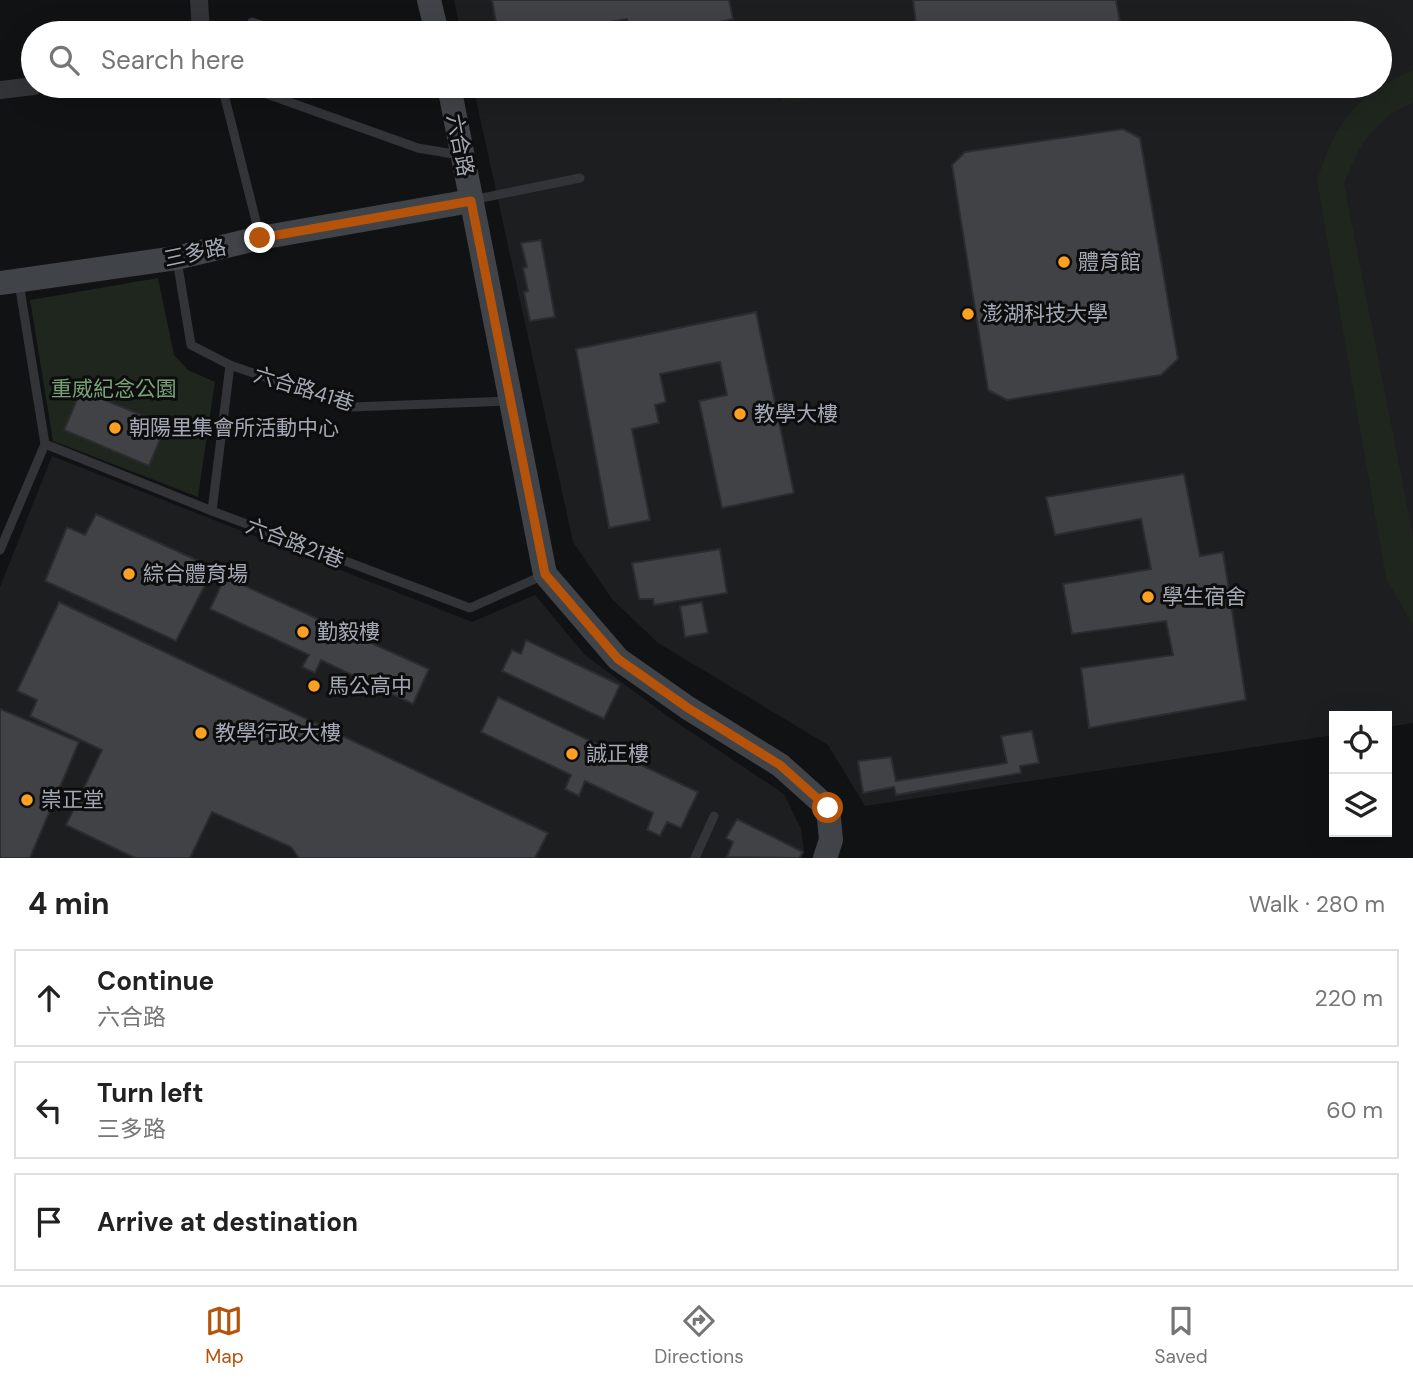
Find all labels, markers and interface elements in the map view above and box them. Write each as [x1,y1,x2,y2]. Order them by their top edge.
search box [21,21,1392,98]
icon: search [45,41,83,79]
text: Search here [101,43,244,77]
street label: 六合路 [440,111,480,179]
route end [244,222,275,253]
street label: 三多路 [161,233,229,273]
place label: 體育館 [1078,248,1141,276]
marker: 體育館 [1056,254,1072,270]
place label: 澎湖科技大學 [982,300,1108,328]
marker: 澎湖科技大學 [960,306,976,322]
street label: 六合路41巷 [251,361,357,417]
park label: 重威紀念公園 [51,375,177,403]
place label: 教學大樓 [754,400,838,428]
marker: 教學大樓 [732,406,748,422]
place label: 朝陽里集會所活動中心 [129,414,339,442]
marker: 朝陽里集會所活動中心 [107,420,123,436]
street label: 六合路21巷 [242,512,348,574]
place label: 綜合體育場 [143,560,248,588]
marker: 綜合體育場 [121,566,137,582]
place label: 學生宿舍 [1162,583,1246,611]
marker: 學生宿舍 [1140,589,1156,605]
place label: 勤毅樓 [317,618,380,646]
marker: 勤毅樓 [295,624,311,640]
place label: 馬公高中 [328,672,412,700]
marker: 馬公高中 [306,678,322,694]
map controls [1329,711,1392,837]
button: locate [1329,711,1392,774]
place label: 教學行政大樓 [215,719,341,747]
marker: 教學行政大樓 [193,725,209,741]
place label: 誠正樓 [586,740,649,768]
marker: 誠正樓 [564,746,580,762]
button: layers [1329,774,1392,837]
place label: 崇正堂 [41,786,104,814]
marker: 崇正堂 [19,792,35,808]
route start [812,792,843,823]
text: 4 min [28,884,110,923]
text: Walk · 280 m [1249,889,1385,919]
text: Continue [97,964,214,998]
icon: ahead [30,979,68,1017]
text: 220 m [1314,983,1383,1013]
text: 六合路 [97,1002,166,1032]
text: Turn left [97,1076,204,1110]
icon: left [30,1091,68,1129]
text: 60 m [1326,1095,1383,1125]
text: 三多路 [97,1114,166,1144]
icon: arrive [30,1203,68,1241]
text: Arrive at destination [97,1205,358,1239]
tab: Map [205,1302,244,1369]
tab: Directions [654,1302,744,1369]
tab: Saved [1154,1302,1208,1369]

